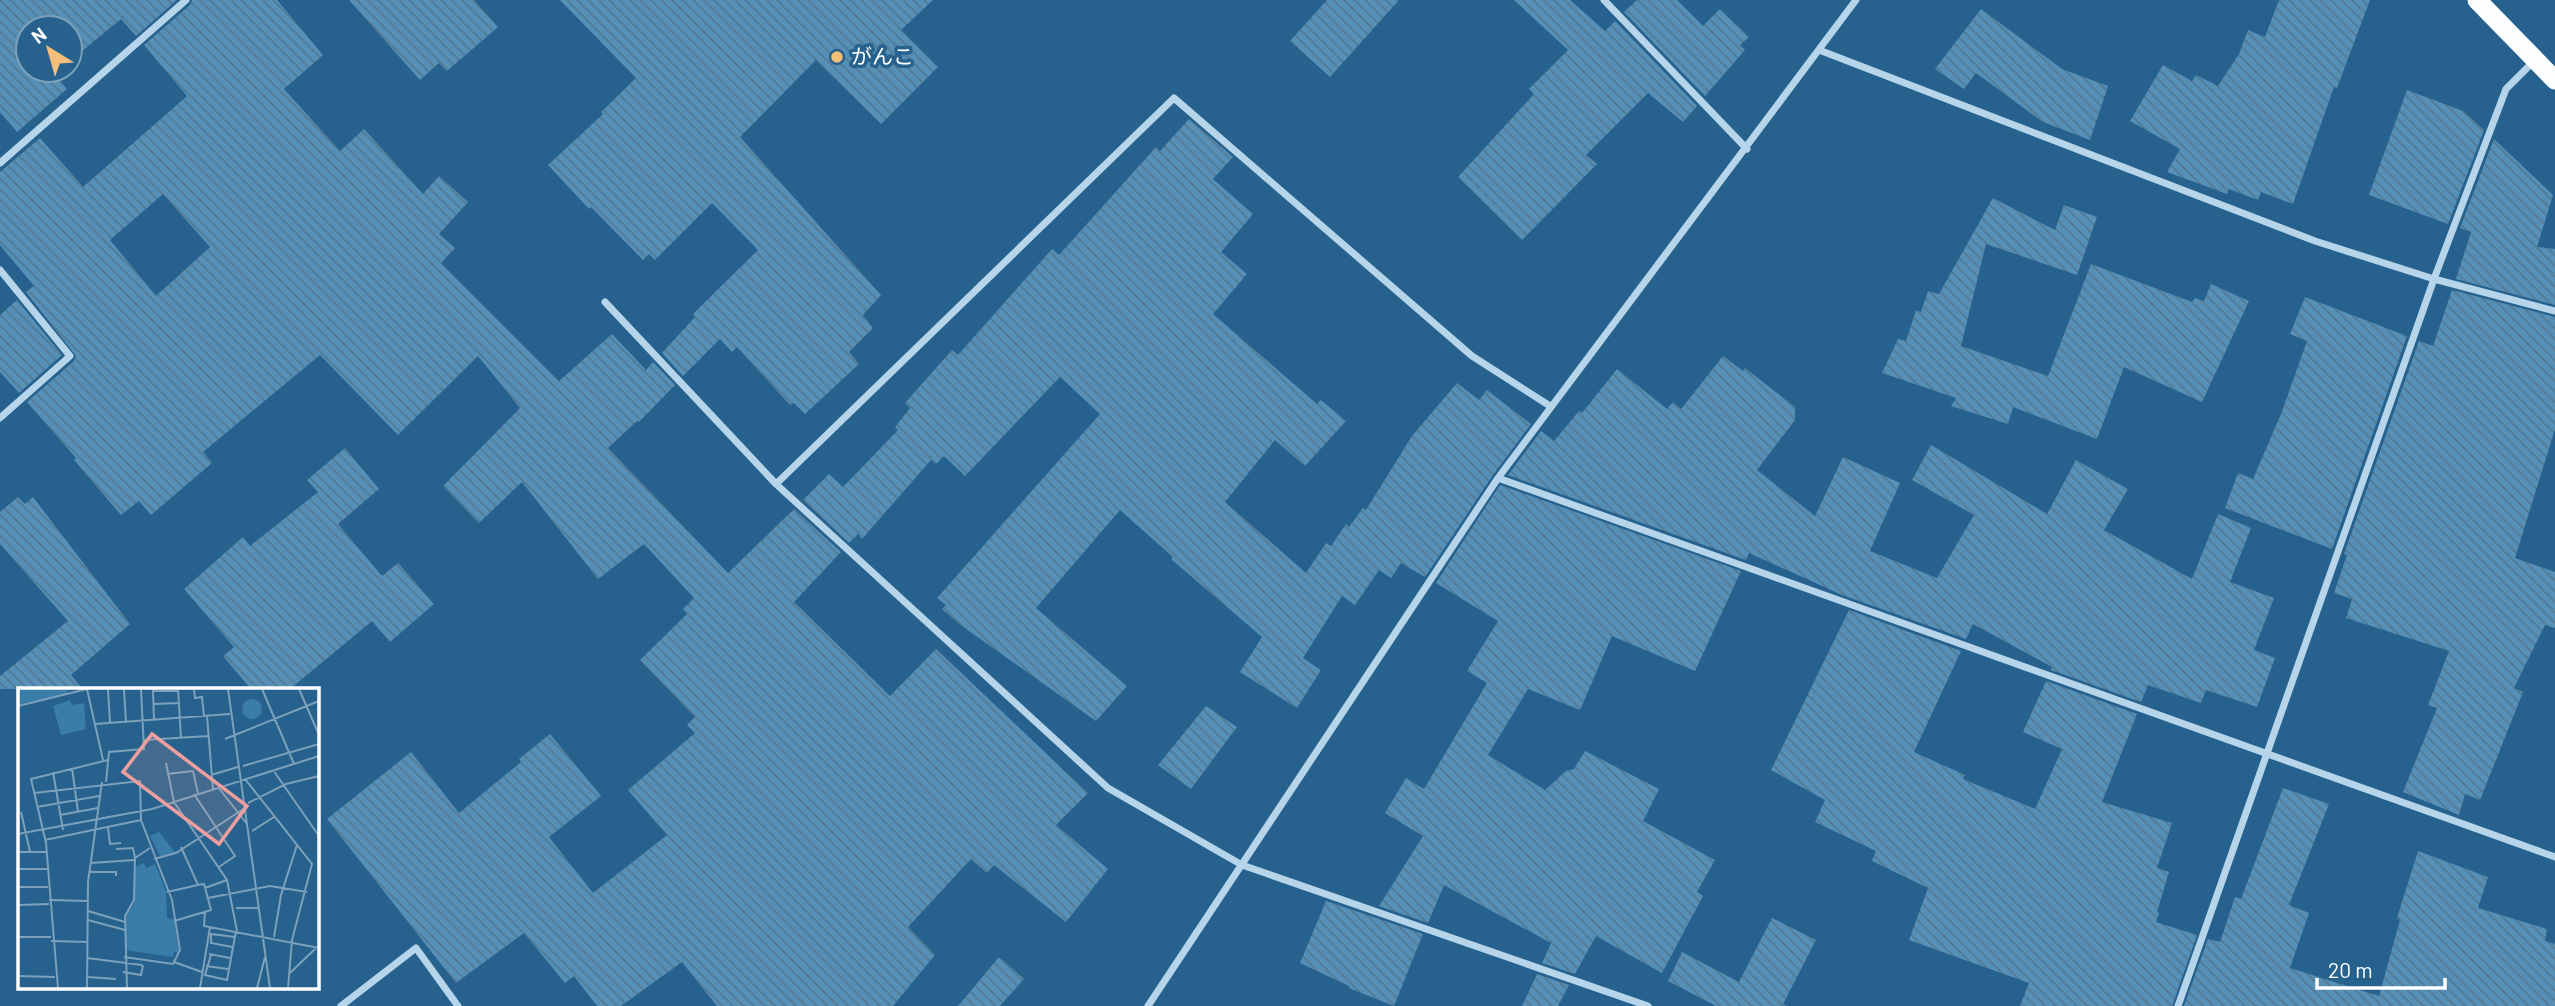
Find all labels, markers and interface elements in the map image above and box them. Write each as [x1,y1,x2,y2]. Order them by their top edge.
north arrow [14,14,84,84]
text: N [26,22,50,48]
place label: がんこ [851,43,914,68]
marker: がんこ [829,49,845,65]
inset map [18,688,318,988]
scale bar [2317,946,2445,990]
text: 20 m [2328,957,2373,982]

